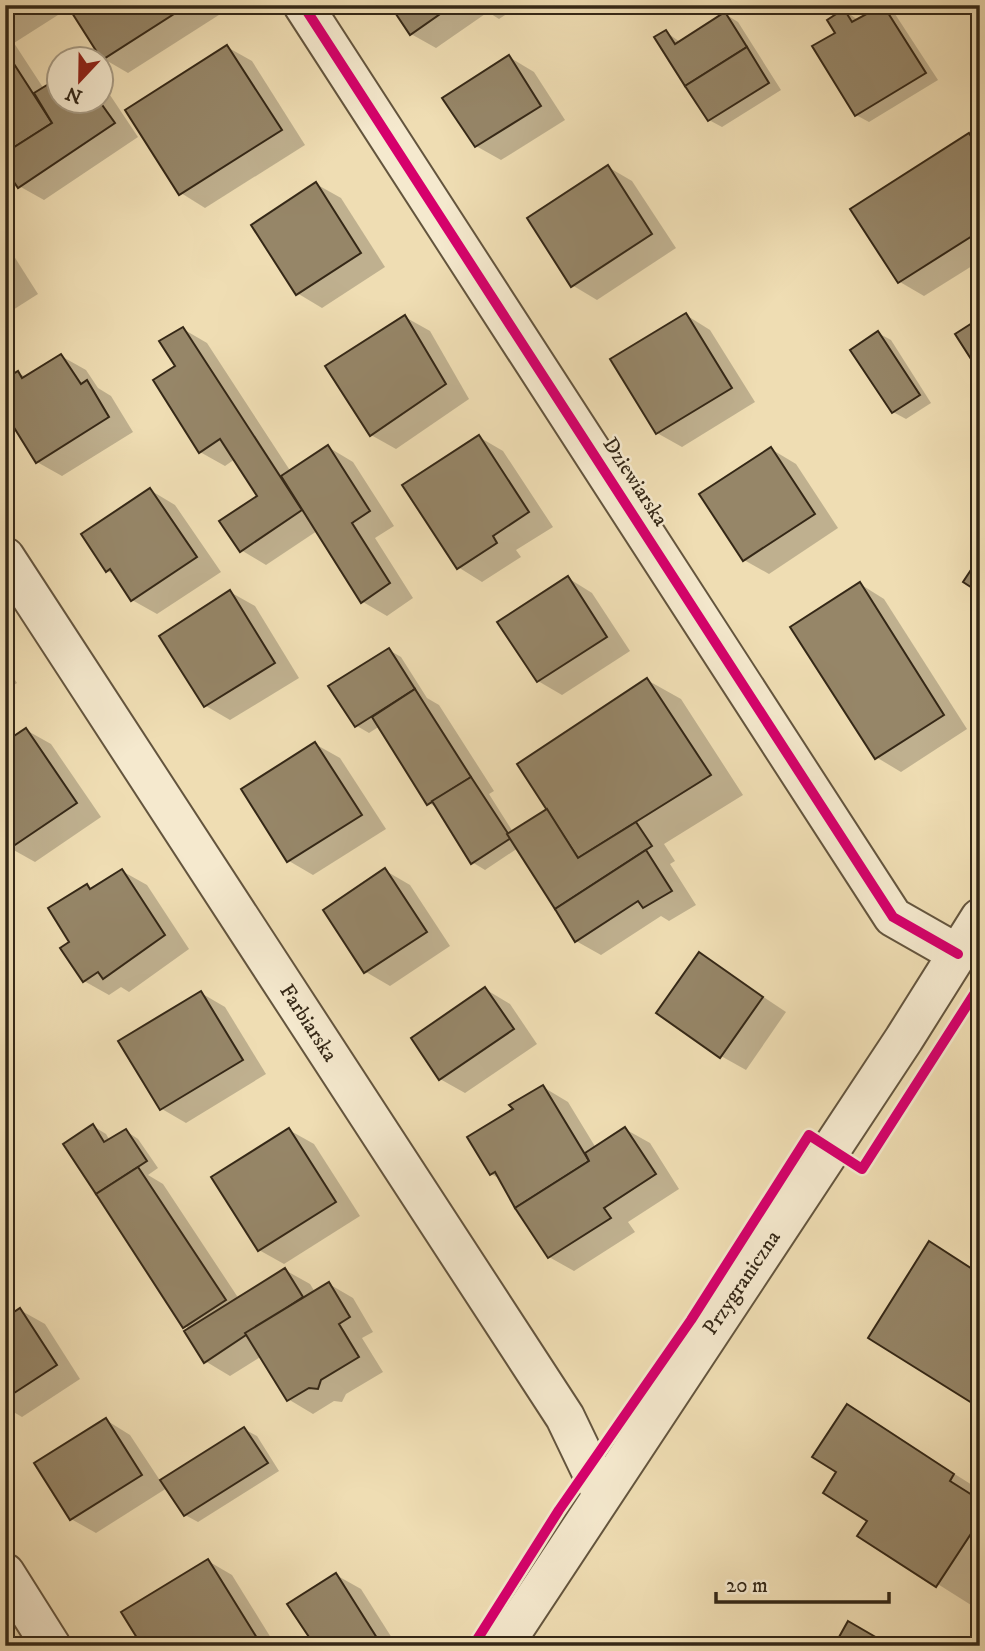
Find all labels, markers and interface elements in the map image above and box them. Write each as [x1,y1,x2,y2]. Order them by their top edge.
north arrow [46,46,116,116]
text: N [62,81,86,108]
street label: Dziewiarska [597,433,673,531]
street label: Farbiarska [273,979,343,1067]
street label: Przygraniczna [698,1226,786,1340]
scale bar [716,1560,889,1604]
text: 20 m [726,1573,768,1599]

